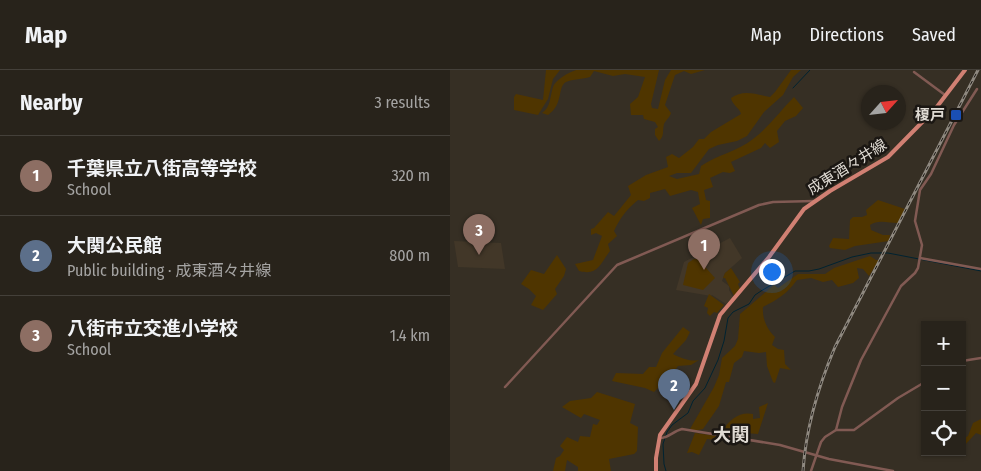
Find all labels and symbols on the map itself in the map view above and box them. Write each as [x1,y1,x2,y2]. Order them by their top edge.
north arrow [861,85,906,130]
place label: 榎戸 [915,106,945,124]
marker: 榎戸 [949,108,963,122]
street label: 成東酒々井線 [804,136,890,198]
pin: 3 [463,214,495,255]
pin: 1 [688,229,720,270]
your location [759,259,785,285]
pin: 2 [658,369,690,410]
district label: 大関 [713,424,749,446]

